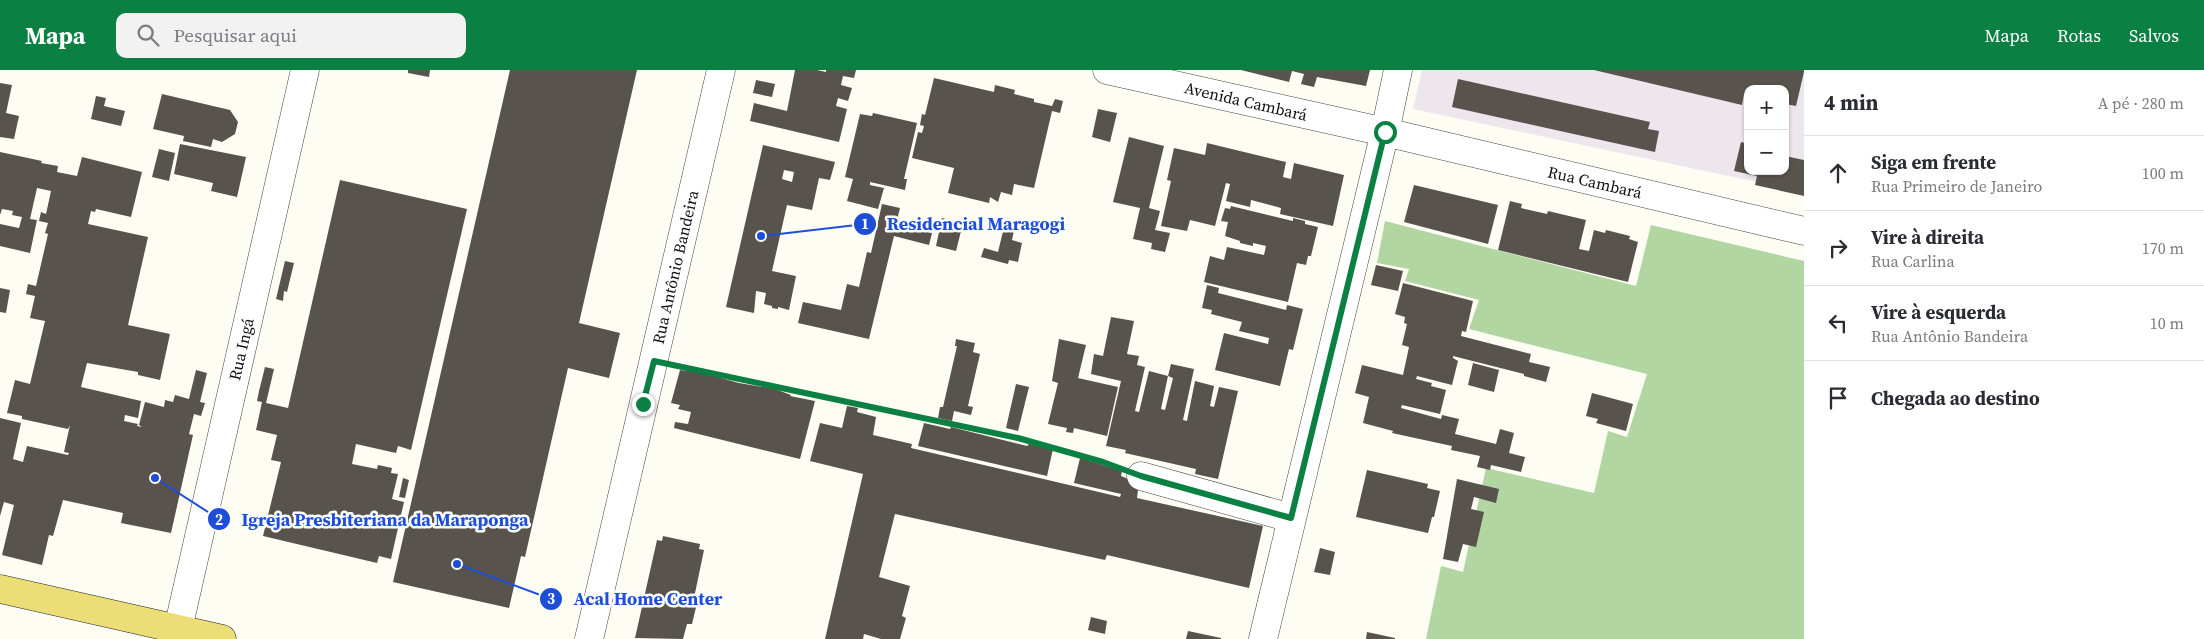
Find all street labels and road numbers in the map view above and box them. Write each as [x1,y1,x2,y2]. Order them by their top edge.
street label: Avenida Cambará [1182,76,1310,126]
street label: Rua Cambará [1546,160,1645,204]
street label: Rua Antônio Bandeira [647,187,704,346]
street label: Rua Ingá [223,315,259,382]

